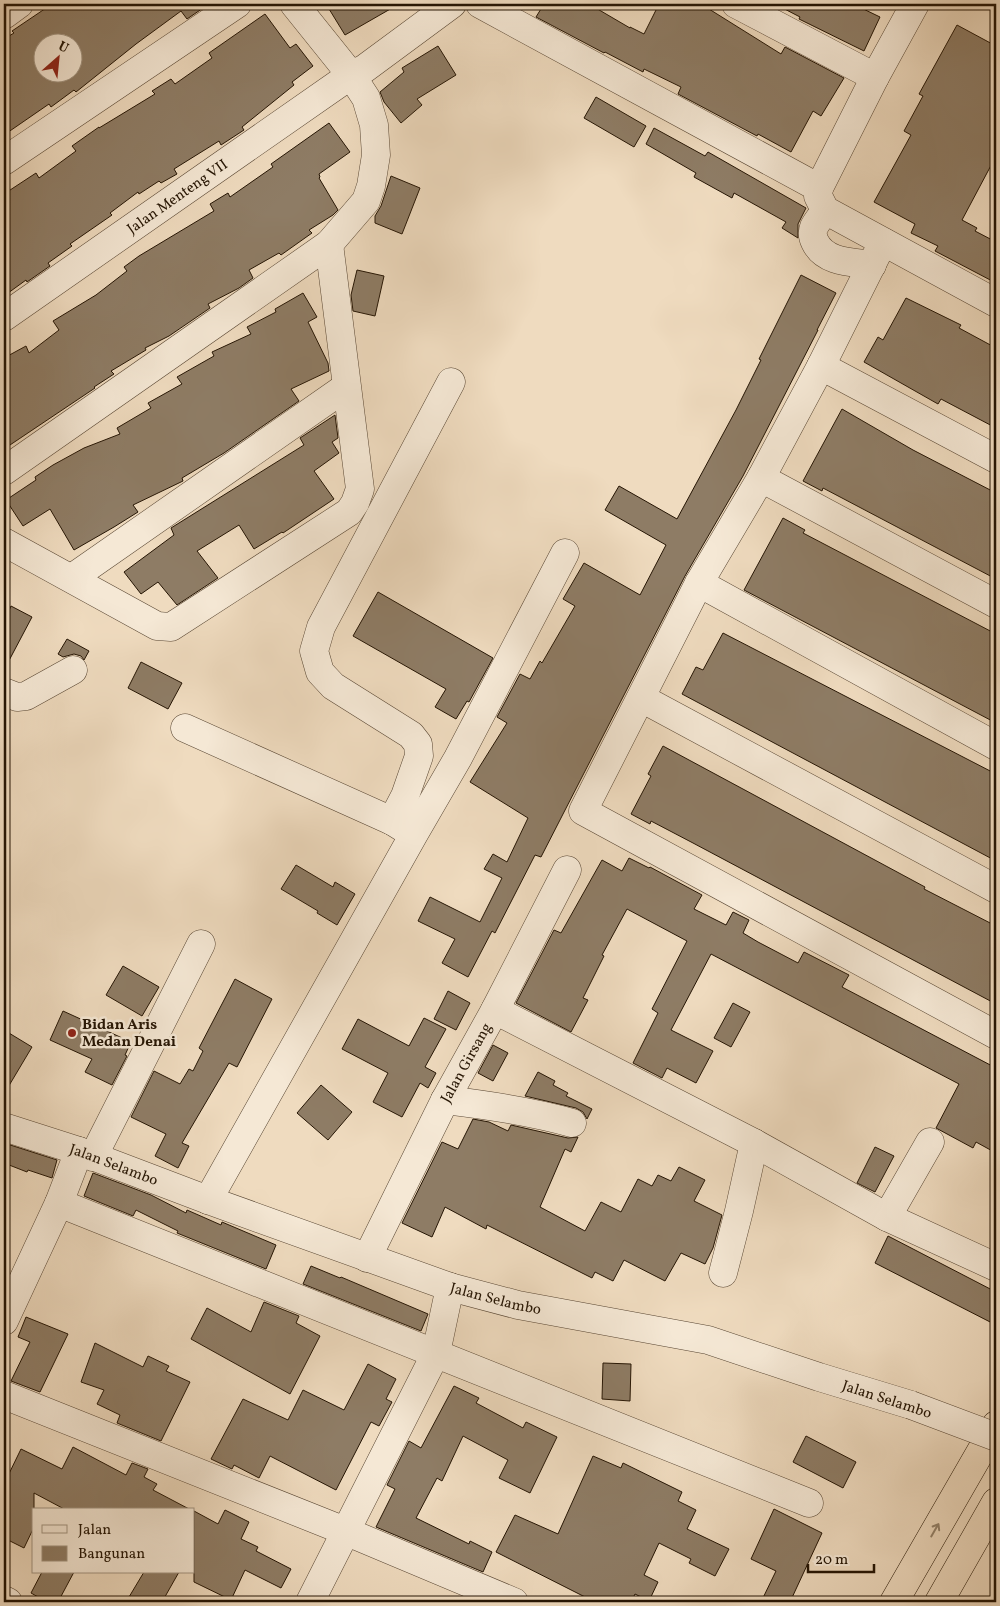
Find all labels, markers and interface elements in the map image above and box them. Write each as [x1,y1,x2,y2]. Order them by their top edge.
north arrow [32,32,82,82]
text: U [55,37,72,59]
street label: Jalan Menteng VII [123,155,233,240]
place label: Bidan Aris Medan Denai [82,1015,176,1053]
street label: Jalan Girsang [436,1019,498,1107]
marker: Bidan Aris Medan Denai [66,1027,78,1039]
street label: Jalan Selambo [66,1140,161,1192]
street label: Jalan Selambo [447,1278,543,1321]
street label: Jalan Selambo [839,1376,934,1425]
legend [32,1508,195,1574]
text: Jalan [78,1520,111,1541]
one-way arrow [931,1523,941,1537]
scale bar [808,1541,874,1573]
text: Bangunan [78,1544,145,1565]
text: 20 m [815,1550,848,1571]

